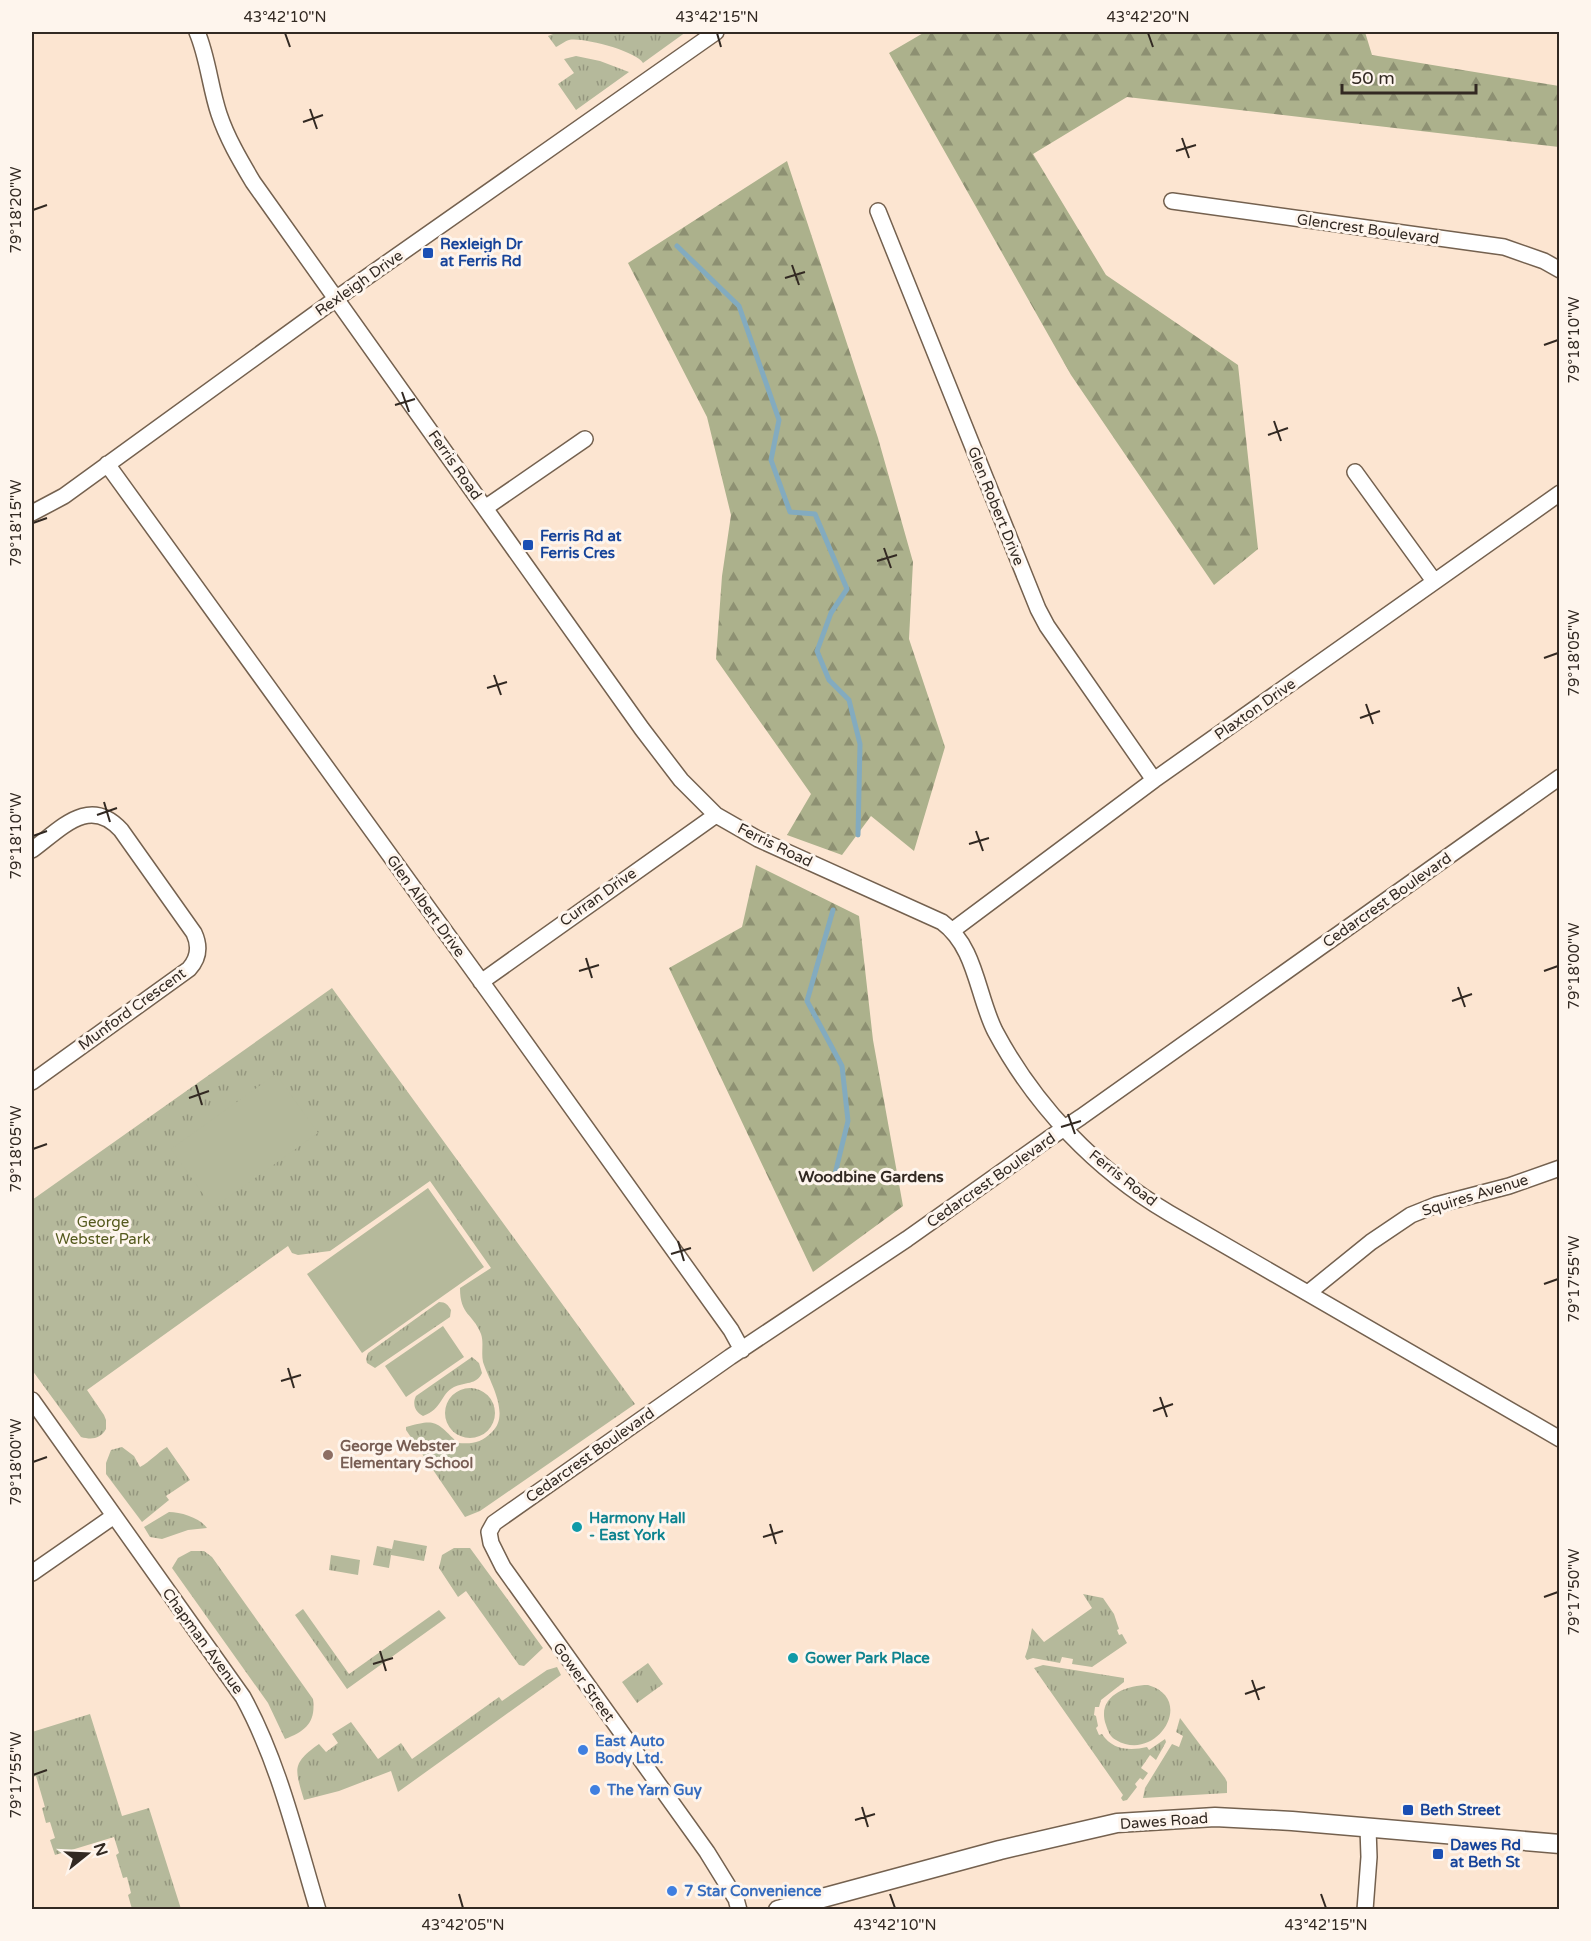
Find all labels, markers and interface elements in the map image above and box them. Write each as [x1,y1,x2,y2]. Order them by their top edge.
text: 43°42'10"N [243,8,327,26]
text: 43°42'15"N [675,8,759,26]
text: 43°42'20"N [1106,8,1190,26]
scale bar [1342,57,1476,95]
text: 50 m [1351,67,1395,89]
text: 79°18'20"W [7,167,25,253]
street label: Glencrest Boulevard [1296,210,1440,248]
place label: Rexleigh Dr at Ferris Rd [440,235,523,270]
street label: Rexleigh Drive [312,246,406,320]
marker: Rexleigh Dr at Ferris Rd [421,246,435,260]
text: 79°18'10"W [1565,297,1583,383]
street label: Ferris Road [424,427,486,503]
street label: Glen Robert Drive [964,444,1028,568]
text: 79°18'15"W [7,480,25,566]
place label: Ferris Rd at Ferris Cres [540,527,622,562]
marker: Ferris Rd at Ferris Cres [521,538,535,552]
text: 79°18'05"W [1565,610,1583,696]
street label: Plaxton Drive [1211,674,1299,744]
text: 79°18'10"W [7,793,25,879]
street label: Ferris Road [735,819,815,871]
street label: Cedarcrest Boulevard [1319,849,1455,951]
street label: Glen Albert Drive [383,851,469,961]
street label: Curran Drive [556,864,640,930]
text: 79°18'00"W [1565,923,1583,1009]
street label: Munford Crescent [75,964,189,1054]
text: 79°18'05"W [7,1106,25,1192]
street label: Cedarcrest Boulevard [923,1129,1059,1231]
street label: Ferris Road [1086,1146,1160,1210]
district label: Woodbine Gardens [798,1167,944,1187]
street label: Squires Avenue [1420,1170,1530,1220]
park label: George Webster Park [55,1213,151,1248]
text: 79°17'55"W [1565,1236,1583,1322]
street label: Cedarcrest Boulevard [522,1404,658,1506]
text: 79°18'00"W [7,1419,25,1505]
place label: George Webster Elementary School [340,1437,473,1473]
marker: George Webster Elementary School [321,1448,335,1462]
place label: Harmony Hall - East York [589,1509,686,1544]
marker: Harmony Hall - East York [570,1520,584,1534]
text: 79°17'50"W [1565,1549,1583,1635]
street label: Chapman Avenue [159,1585,247,1697]
street label: Gower Street [549,1639,619,1725]
place label: Gower Park Place [805,1649,930,1667]
marker: Gower Park Place [786,1651,800,1665]
text: 79°17'55"W [7,1732,25,1818]
place label: East Auto Body Ltd. [595,1732,665,1768]
marker: East Auto Body Ltd. [576,1743,590,1757]
place label: The Yarn Guy [606,1781,702,1800]
marker: The Yarn Guy [588,1783,602,1797]
place label: Beth Street [1420,1801,1501,1819]
marker: Beth Street [1401,1803,1415,1817]
street label: Dawes Road [1119,1809,1209,1833]
north arrow [57,1824,117,1884]
place label: Dawes Rd at Beth St [1450,1836,1521,1871]
text: N [89,1840,112,1859]
marker: Dawes Rd at Beth St [1431,1847,1445,1861]
place label: 7 Star Convenience [684,1882,822,1900]
marker: 7 Star Convenience [665,1884,679,1898]
text: 43°42'05"N [421,1916,505,1934]
text: 43°42'10"N [853,1916,937,1934]
text: 43°42'15"N [1284,1916,1368,1934]

